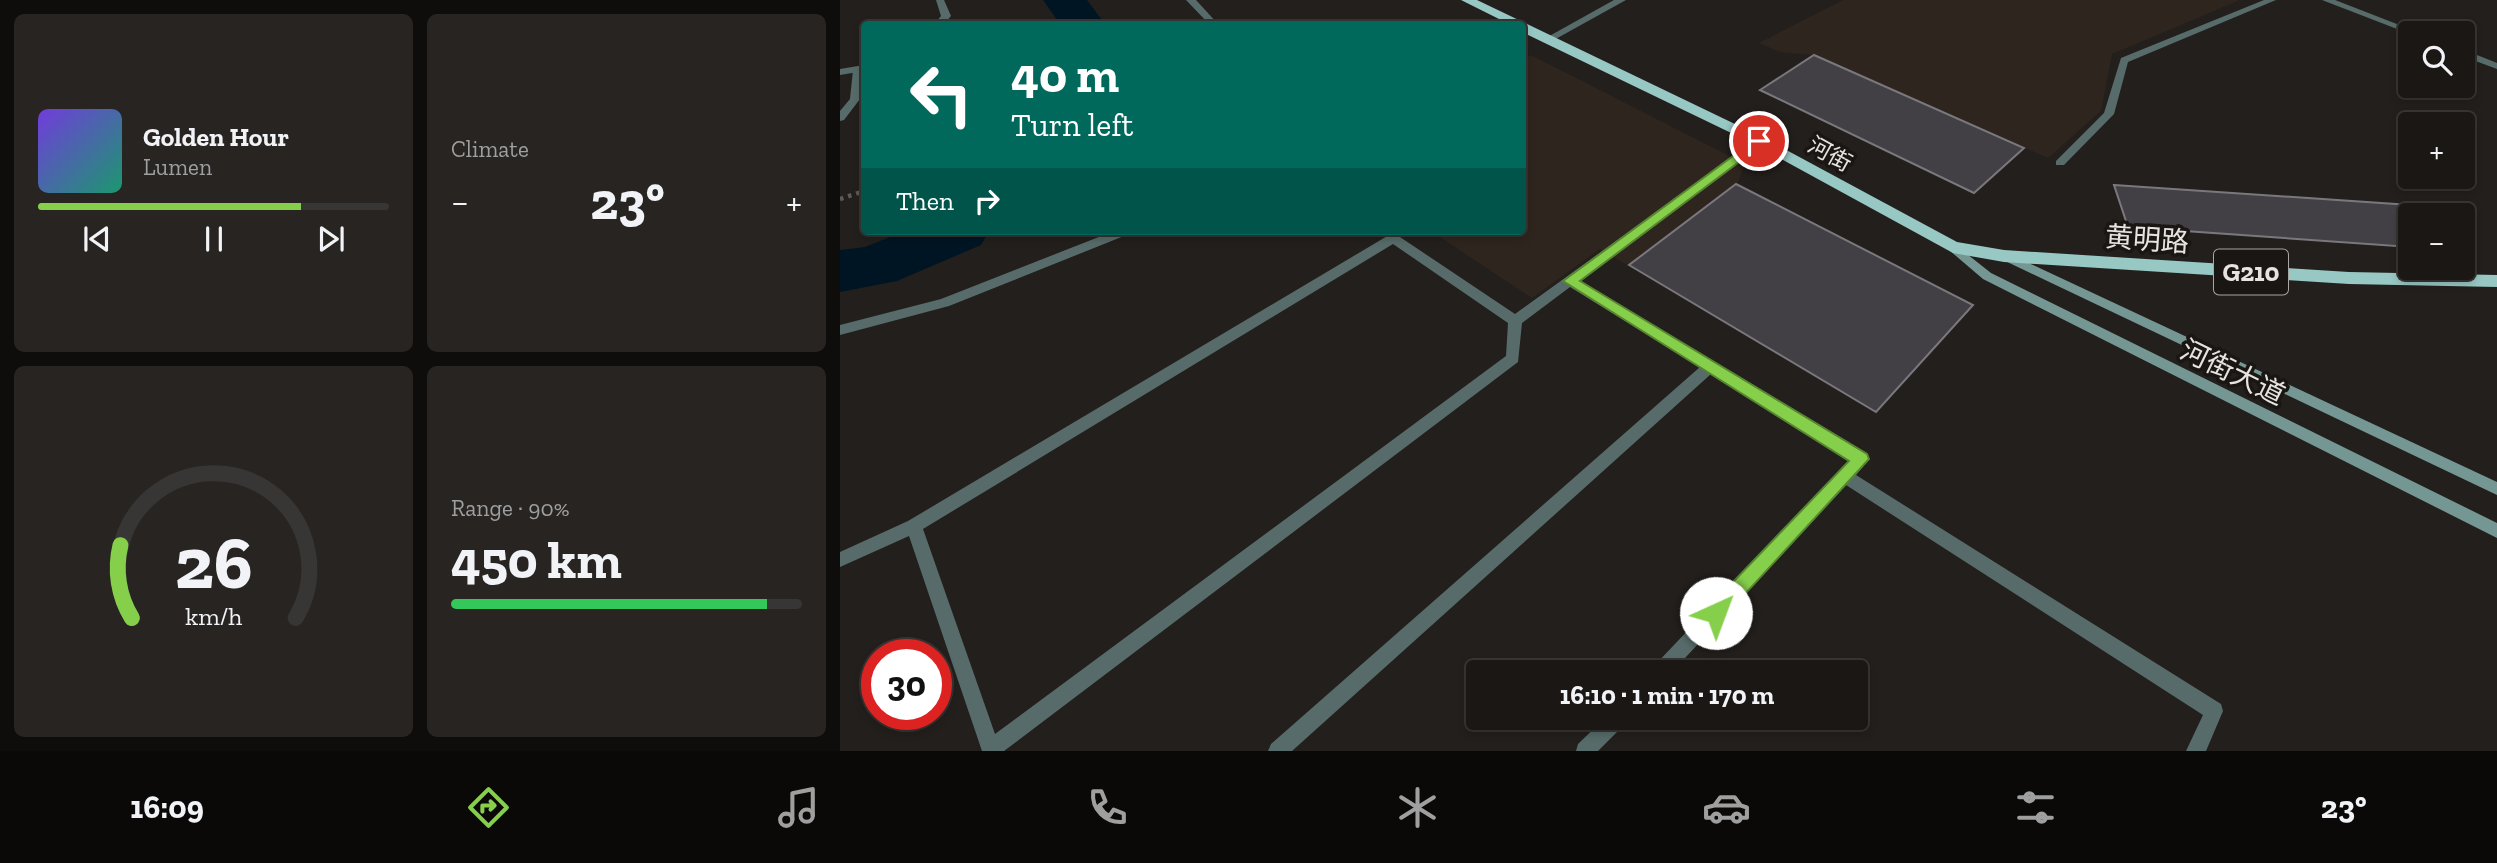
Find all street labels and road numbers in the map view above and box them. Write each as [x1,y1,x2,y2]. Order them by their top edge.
street label: 河街 [1803,131,1857,177]
street label: 黄明路 [2104,220,2190,259]
road number: G210 [2214,249,2288,294]
street label: 河街大道 [2175,333,2290,412]

